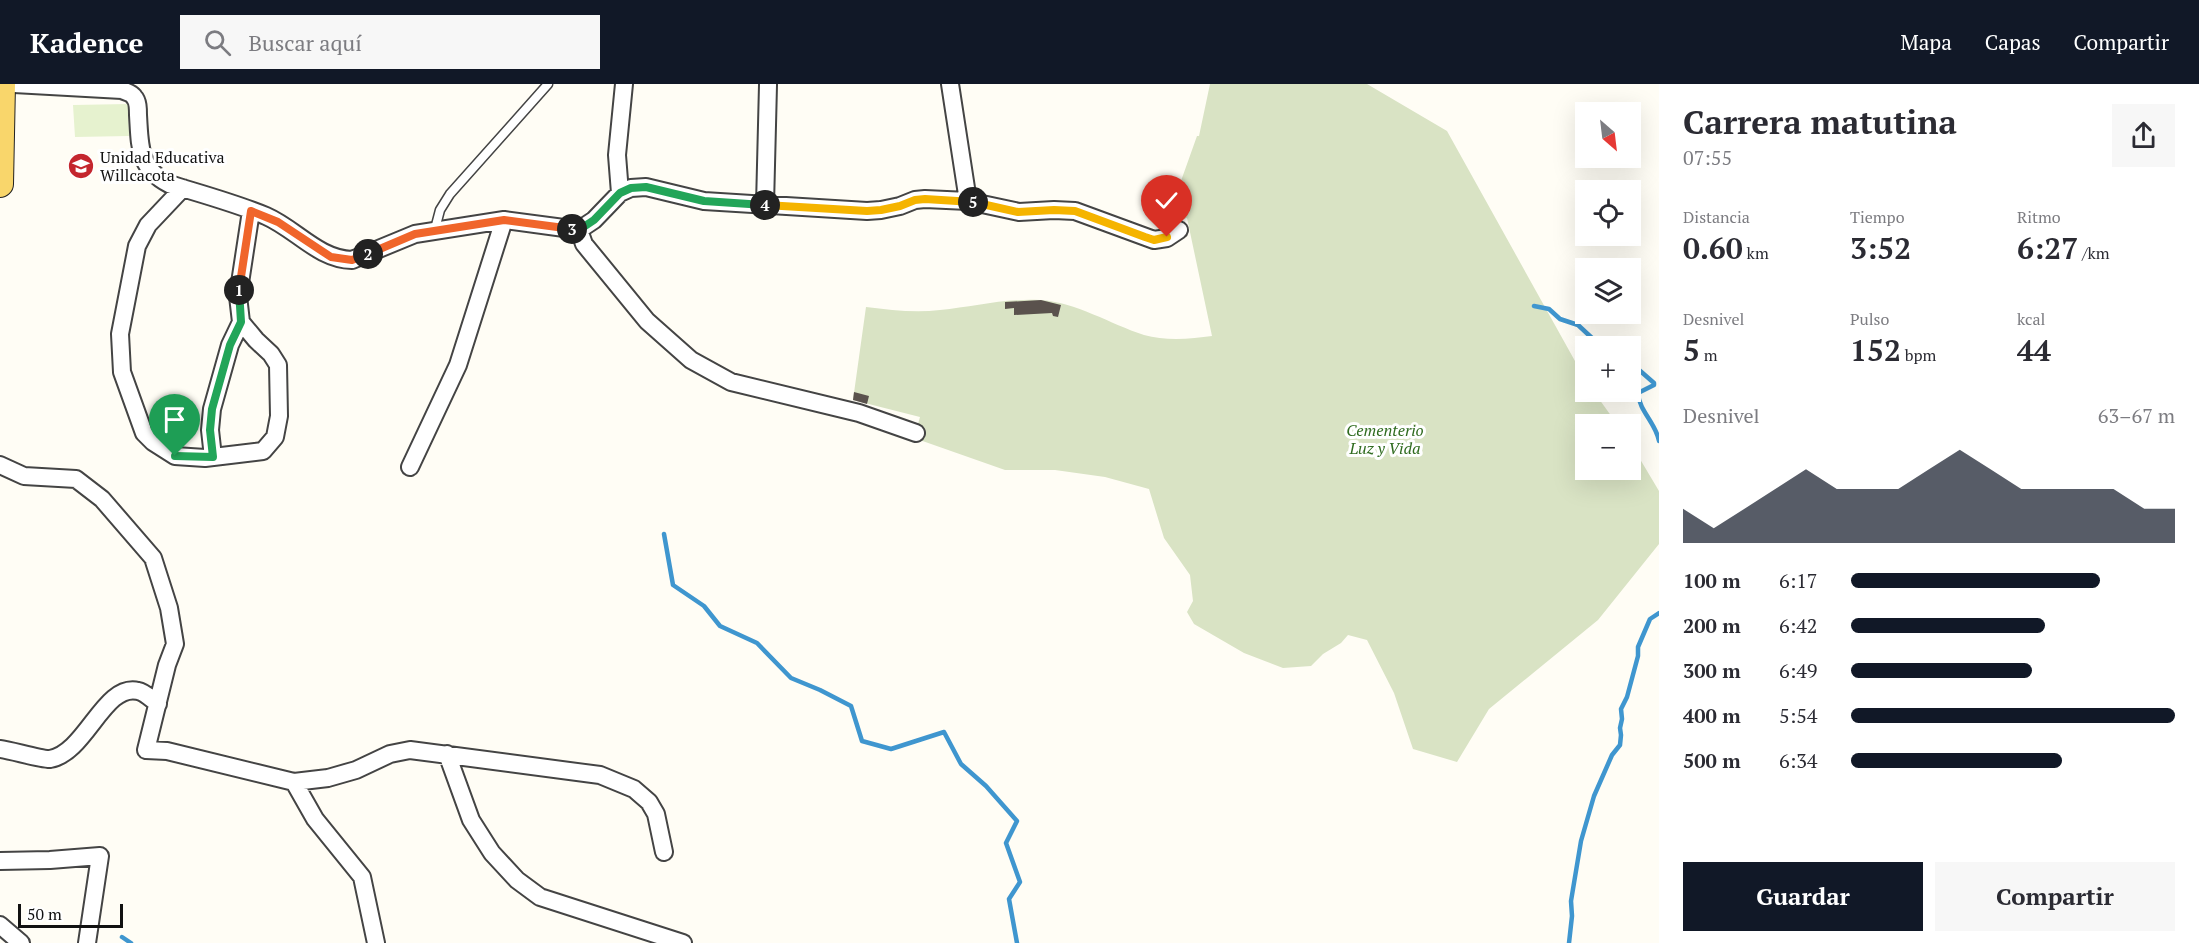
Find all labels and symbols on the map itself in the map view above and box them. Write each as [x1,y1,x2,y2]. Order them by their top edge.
north arrow [1575,102,1641,168]
place label: Unidad Educativa Willcacota [100,146,225,186]
school or university icon: Unidad Educativa Willcacota [66,151,96,181]
pin [1141,175,1192,237]
pin: 5 [958,187,988,217]
pin: 4 [750,190,780,220]
pin: 3 [557,214,587,244]
pin: 2 [353,239,383,269]
pin: 1 [224,275,254,305]
pin [149,394,200,456]
park label: Cementerio Luz y Vida [1346,419,1424,459]
scale bar [18,901,123,928]

